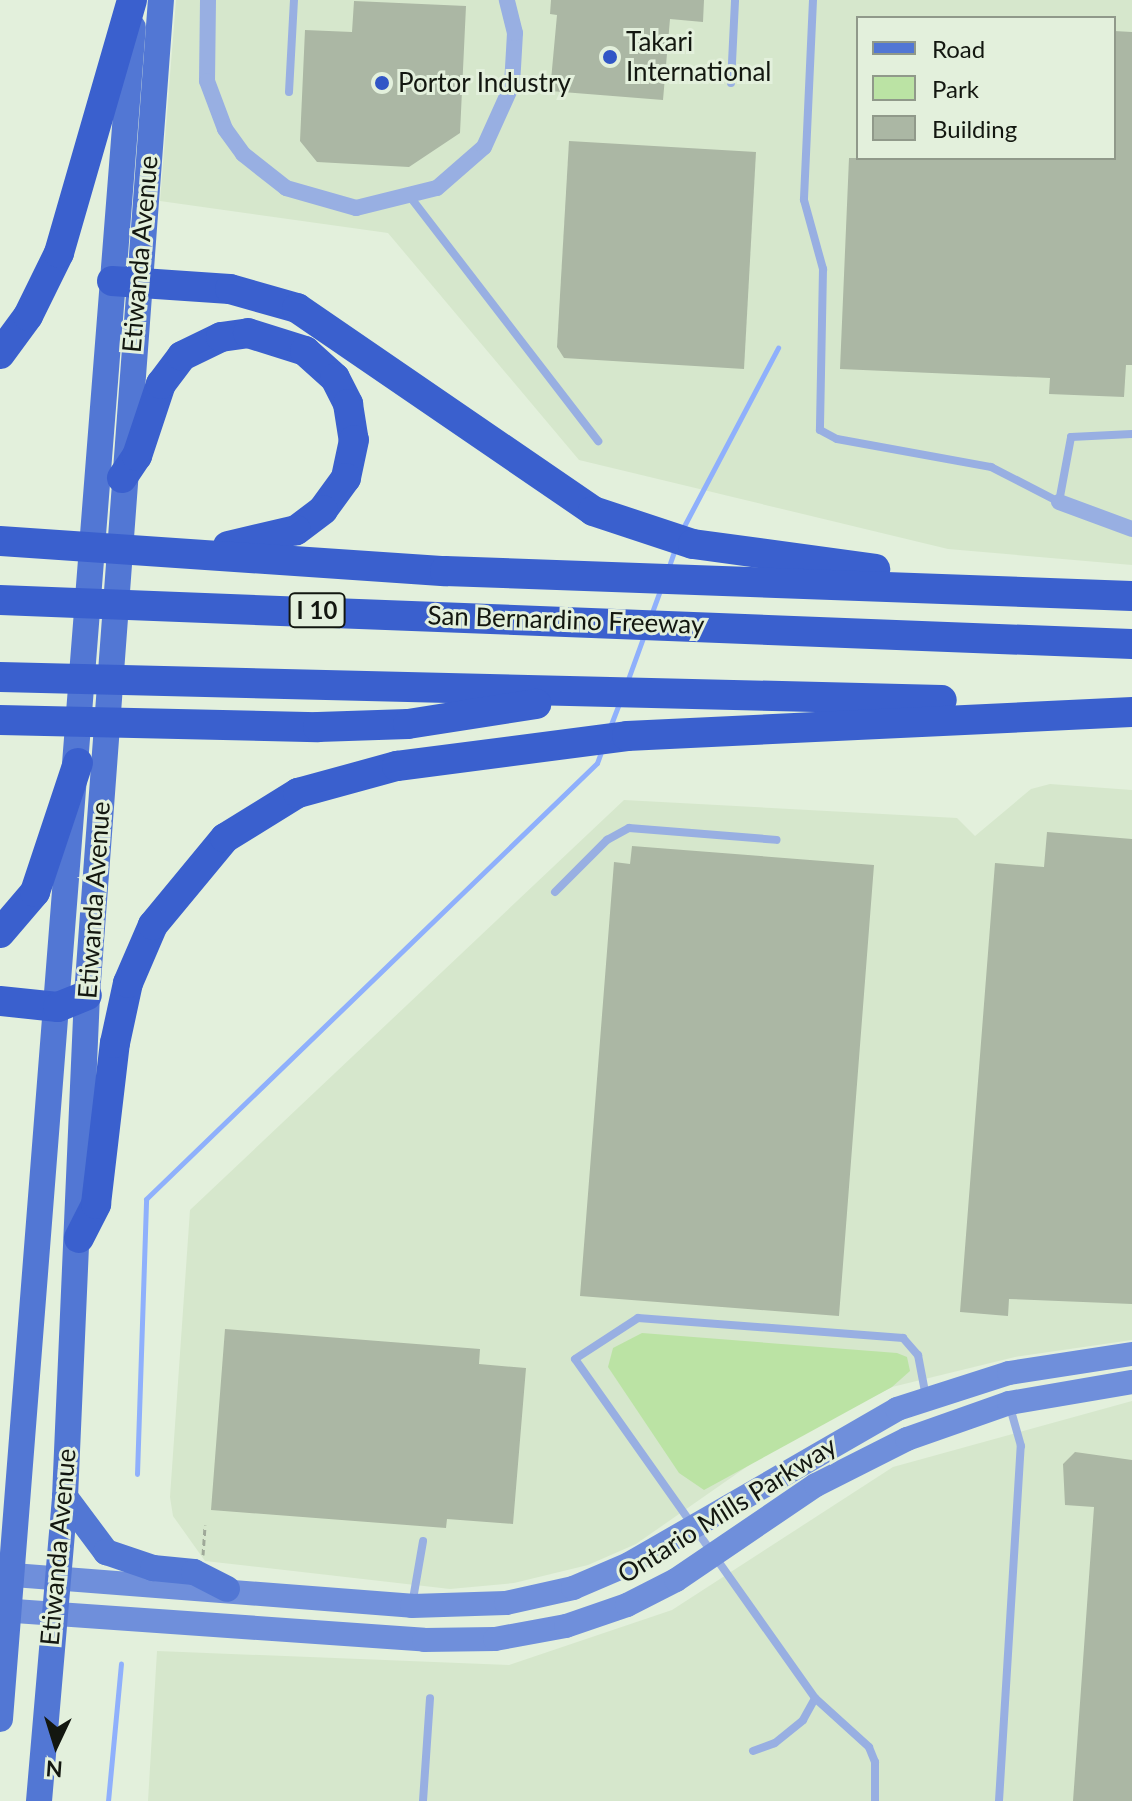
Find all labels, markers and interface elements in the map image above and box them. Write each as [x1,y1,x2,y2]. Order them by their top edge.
legend [856,16,1116,160]
place label: Takari International [626,26,771,88]
text: Road [932,34,985,63]
marker: Takari International [601,48,619,66]
place label: Portor Industry [398,67,571,99]
marker: Portor Industry [373,74,391,92]
text: Park [932,74,979,103]
text: Building [932,114,1017,143]
street label: Etiwanda Avenue [116,154,164,354]
road number: I 10 [287,590,347,630]
street label: San Bernardino Freeway [427,600,705,640]
street label: Etiwanda Avenue [72,800,116,1000]
street label: Ontario Mills Parkway [612,1430,842,1590]
street label: Etiwanda Avenue [34,1447,82,1647]
north arrow [16,1705,96,1785]
text: N [45,1755,64,1783]

